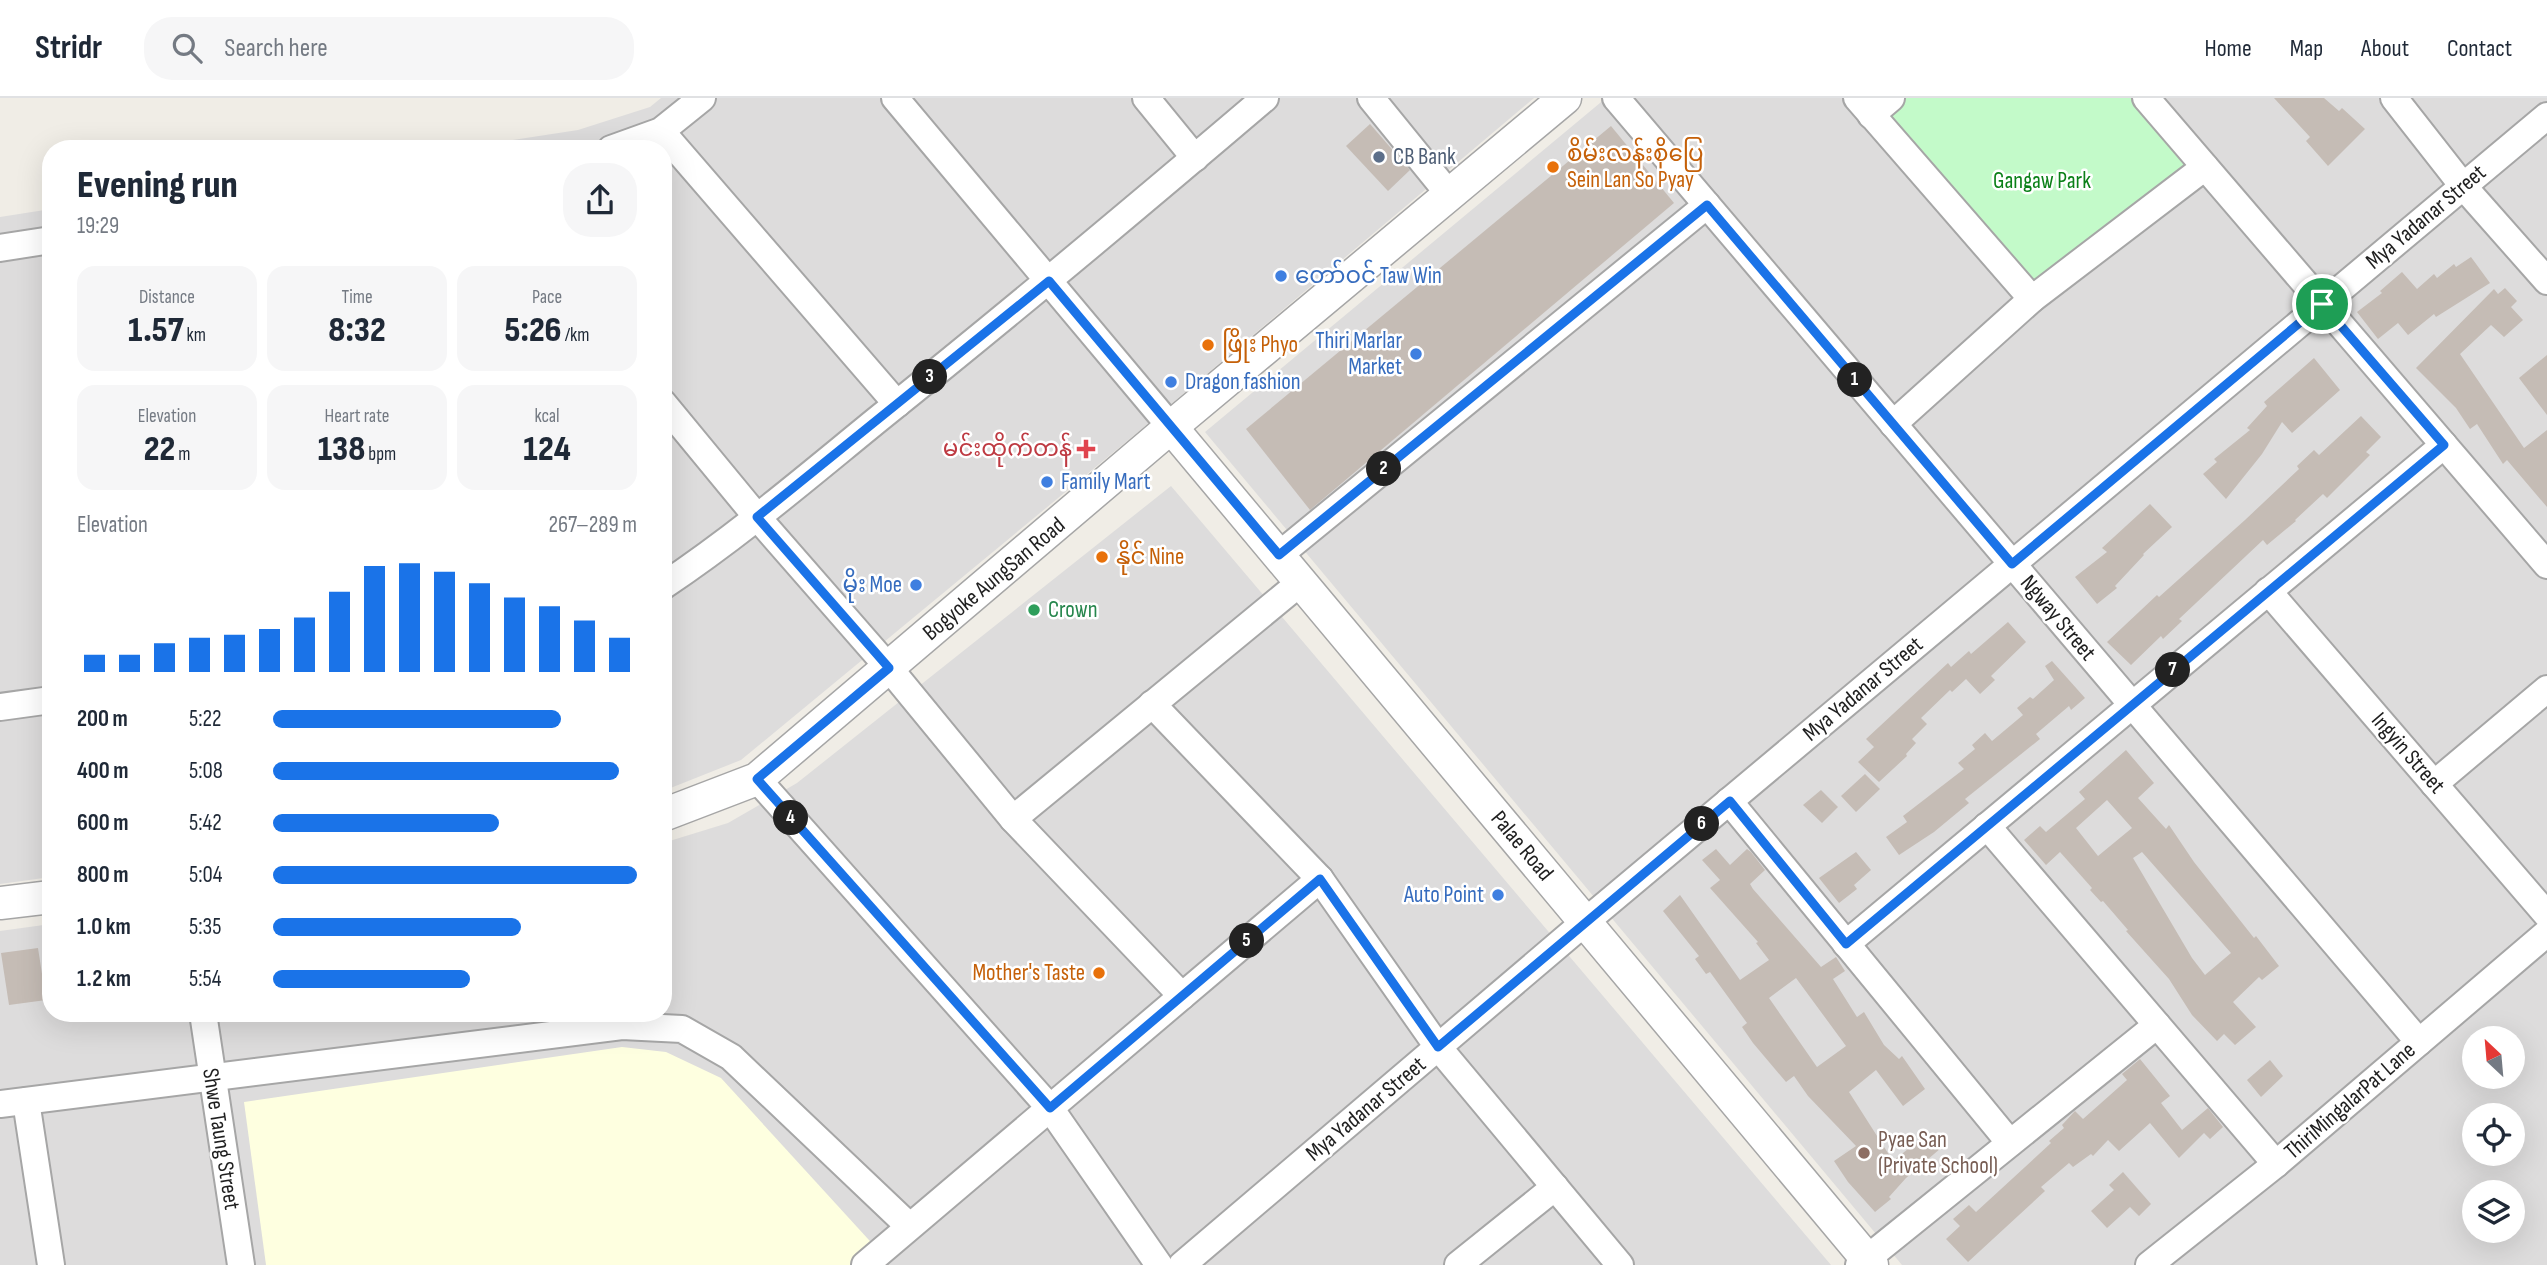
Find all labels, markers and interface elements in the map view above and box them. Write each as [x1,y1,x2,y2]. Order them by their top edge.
search box [144,17,634,80]
text: Stridr [35,28,102,68]
icon: search [168,29,206,67]
text: Search here [224,33,328,64]
text: Home [2204,34,2252,63]
text: Map [2290,34,2323,63]
text: About [2361,34,2409,63]
text: Contact [2447,34,2512,63]
place label: စိမ်းလန်းစိုပြေ Sein Lan So Pyay [1567,137,1704,194]
place label: CB Bank [1393,143,1456,171]
marker: CB Bank [1371,149,1387,165]
marker: စိမ်းလန်းစိုပြေ Sein Lan So Pyay [1545,159,1561,175]
street label: Mya Yadanar Street [2360,159,2492,275]
text: Evening run [77,163,238,208]
button: share [563,163,637,237]
park label: Gangaw Park [1993,167,2091,195]
text: 19:29 [77,212,119,240]
place label: တော်ဝင် Taw Win [1295,259,1442,290]
marker: တော်ဝင် Taw Win [1273,268,1289,284]
pin [2292,274,2352,334]
icon: arrive [2303,285,2341,323]
text: Distance [139,286,195,309]
text: Time [341,286,373,309]
text: Pace [532,286,562,309]
text: 1.57 [128,309,184,352]
text: 8:32 [328,309,386,352]
text: 5:26 [505,309,562,352]
text: km [184,324,206,347]
text: /km [562,324,589,347]
place label: Thiri Marlar Market [1315,327,1402,381]
place label: ဖြိုး Phyo [1222,328,1298,363]
marker: ဖြိုး Phyo [1200,337,1216,353]
marker: Thiri Marlar Market [1408,346,1424,362]
pin: 3 [912,360,948,394]
pin: 1 [1838,362,1872,398]
text: 3 [925,365,934,388]
place label: Dragon fashion [1185,368,1301,396]
text: 1 [1851,368,1858,391]
marker: Dragon fashion [1163,374,1179,390]
text: Elevation [138,405,196,428]
text: Heart rate [325,405,389,428]
text: kcal [534,405,560,428]
text: 22 [144,428,175,471]
text: 138 [318,428,365,471]
text: 124 [523,428,571,471]
place label: မင်းထိုက်တန် [943,432,1072,467]
marker: မင်းထိုက်တန် [1078,441,1094,457]
text: m [175,443,190,466]
text: bpm [365,443,396,466]
pin: 2 [1366,452,1402,486]
text: 2 [1379,457,1388,480]
place label: Family Mart [1061,468,1150,496]
marker: Family Mart [1039,474,1055,490]
text: Elevation [77,511,148,539]
text: 267–289 m [548,511,637,539]
street label: Bogyoke AungSan Road [917,511,1071,647]
place label: နိုင် Nine [1116,540,1184,575]
marker: နိုင် Nine [1094,549,1110,565]
place label: မိုး Moe [842,568,902,603]
street label: Ngway Street [2014,570,2102,666]
marker: မိုး Moe [908,577,924,593]
place label: Crown [1048,596,1098,624]
marker: Crown [1026,602,1042,618]
street label: Mya Yadanar Street [1797,631,1929,747]
pin: 7 [2156,652,2190,688]
text: 7 [2168,658,2177,681]
text: 200 m [77,705,128,733]
text: 5:22 [189,705,222,733]
street label: Ingyin Street [2365,707,2451,799]
text: 400 m [77,757,128,785]
text: 5:08 [189,757,223,785]
pin: 4 [774,800,808,836]
street label: Palae Road [1485,805,1559,887]
text: 4 [786,806,795,829]
pin: 6 [1684,806,1720,842]
text: 600 m [77,809,129,837]
text: 5:42 [189,809,222,837]
text: 6 [1697,812,1706,835]
text: 800 m [77,861,129,889]
text: 5:04 [189,861,222,889]
place label: Auto Point [1403,881,1484,909]
marker: Auto Point [1490,887,1506,903]
text: 1.0 km [77,913,131,941]
text: 5:35 [189,913,221,941]
pin: 5 [1230,924,1264,958]
text: 5 [1242,929,1251,952]
place label: Mother's Taste [972,959,1085,987]
text: 1.2 km [77,965,131,993]
text: 5:54 [189,965,221,993]
marker: Mother's Taste [1091,965,1107,981]
north arrow [2462,1026,2525,1088]
map controls [2462,1026,2525,1243]
street label: ThiriMingalarPat Lane [2279,1036,2421,1166]
street label: Mya Yadanar Street [1300,1051,1432,1167]
street label: Shwe Taung Street [196,1066,246,1212]
button: locate [2462,1103,2525,1166]
place label: Pyae San (Private School) [1878,1126,1998,1180]
marker: Pyae San (Private School) [1856,1145,1872,1161]
button: layers [2462,1180,2525,1243]

